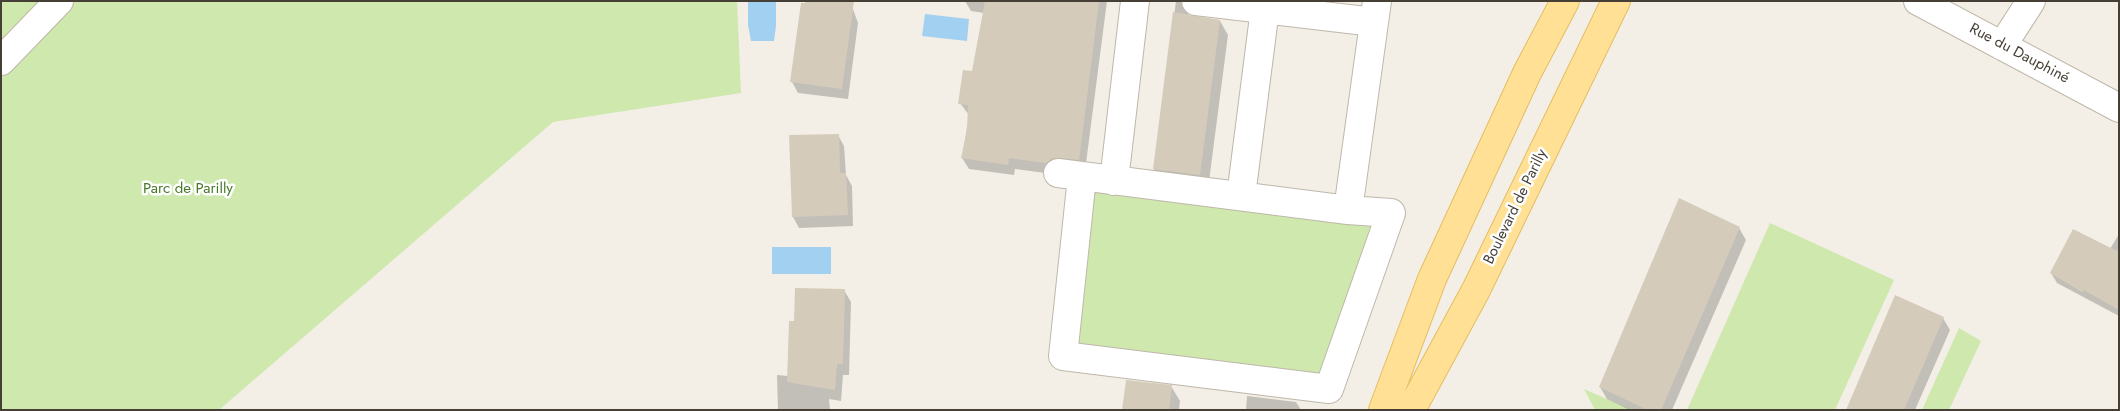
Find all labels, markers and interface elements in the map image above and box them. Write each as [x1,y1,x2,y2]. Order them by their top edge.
street label: Rue du Dauphiné [1966,20,2072,88]
street label: Boulevard de Parilly [1480,147,1552,267]
park label: Parc de Parilly [143,180,233,198]

